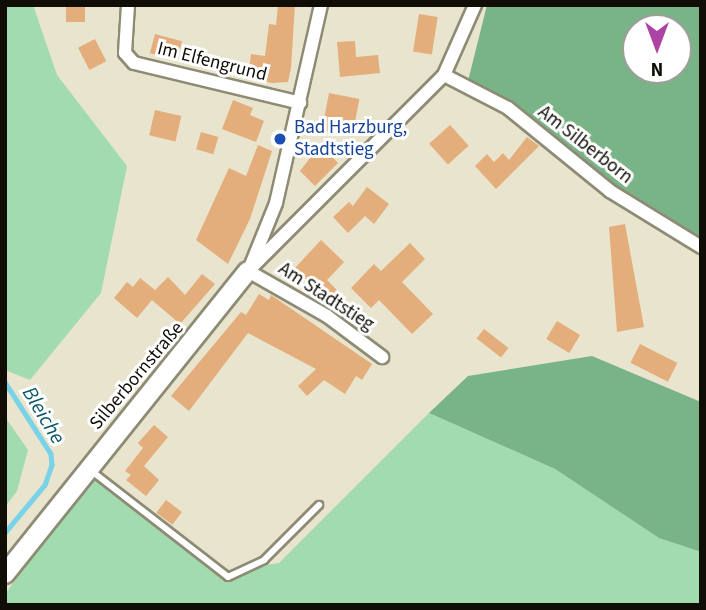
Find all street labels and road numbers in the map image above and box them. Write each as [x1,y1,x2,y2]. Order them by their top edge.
street label: Im Elfengrund [155,37,269,87]
street label: Am Silberborn [533,101,637,189]
street label: Am Stadtstieg [274,258,378,336]
street label: Silberbornstraße [85,317,189,435]

